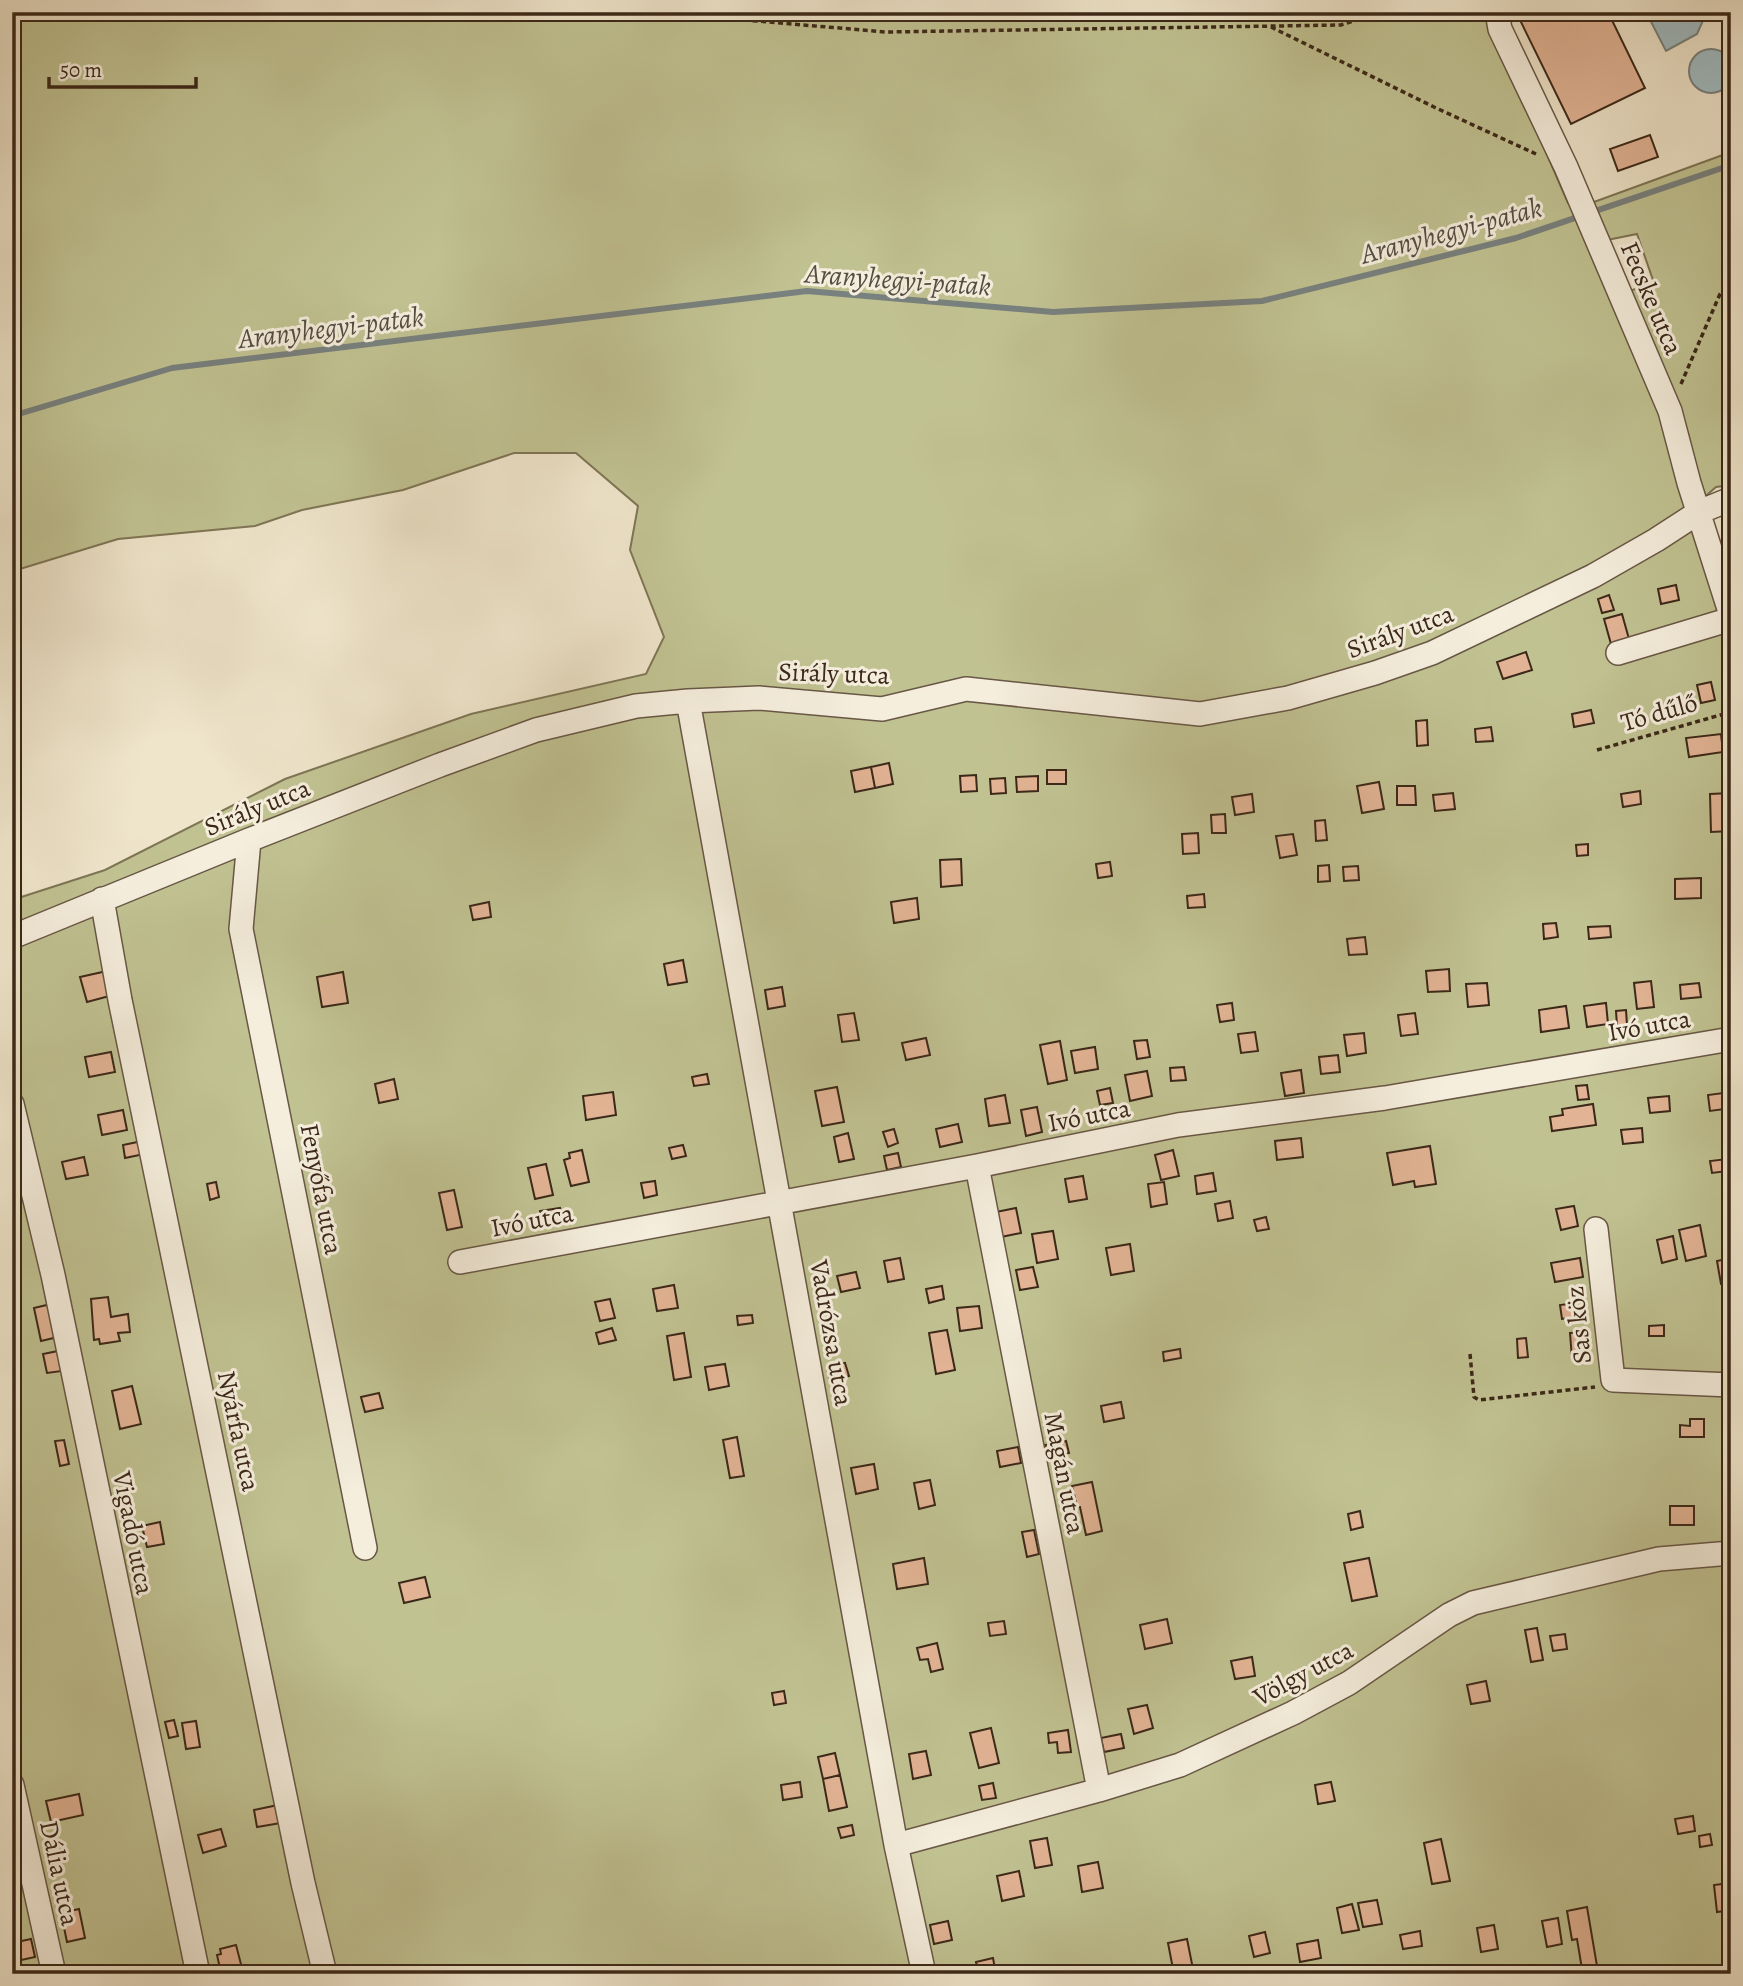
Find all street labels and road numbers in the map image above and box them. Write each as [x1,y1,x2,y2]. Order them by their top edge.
street label: Fecske utca [1612,236,1691,360]
street label: Sirály utca [1342,596,1458,667]
street label: Sirály utca [778,654,890,693]
street label: Tó dűlő [1617,685,1702,740]
street label: Sirály utca [199,770,315,845]
street label: Ivó utca [1605,1001,1693,1050]
street label: Ivó utca [1045,1090,1133,1141]
street label: Fenyőfa utca [292,1121,351,1258]
street label: Ivó utca [488,1195,576,1246]
street label: Vadrózsa utca [801,1256,862,1409]
street label: Sas köz [1557,1284,1600,1366]
street label: Nyárfa utca [209,1368,268,1495]
street label: Magán utca [1036,1409,1093,1537]
street label: Vigadó utca [104,1468,163,1598]
street label: Völgy utca [1246,1633,1359,1715]
street label: Dália utca [31,1817,88,1929]

